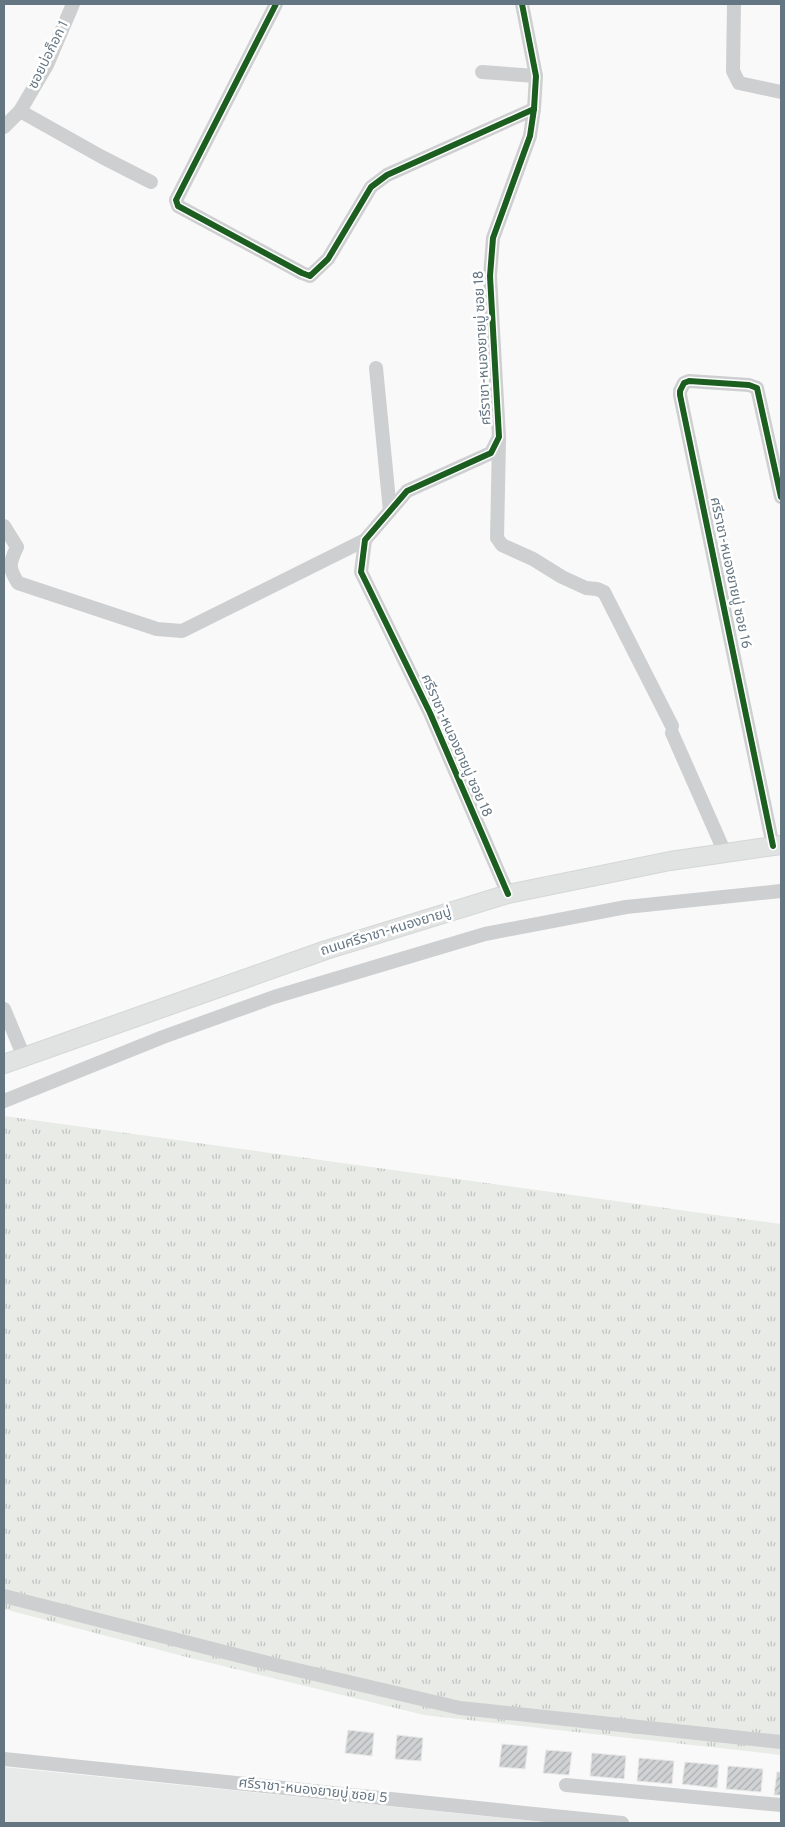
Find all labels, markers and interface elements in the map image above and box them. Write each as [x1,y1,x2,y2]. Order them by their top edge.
street label: ซอยบ่อก็อก 1 [24,18,73,92]
street label: ศรีราชา-หนองยายบู่ ซอย 18 [469,270,496,426]
street label: ศรีราชา-หนองยายบู่ ซอย 16 [706,495,755,650]
street label: ศรีราชา-หนองยายบู่ ซอย 18 [417,671,496,820]
street label: ถนนศรีราชา-หนองยายบู่ [318,903,453,960]
street label: ศรีราชา-หนองยายบู่ ซอย 5 [238,1774,388,1807]

